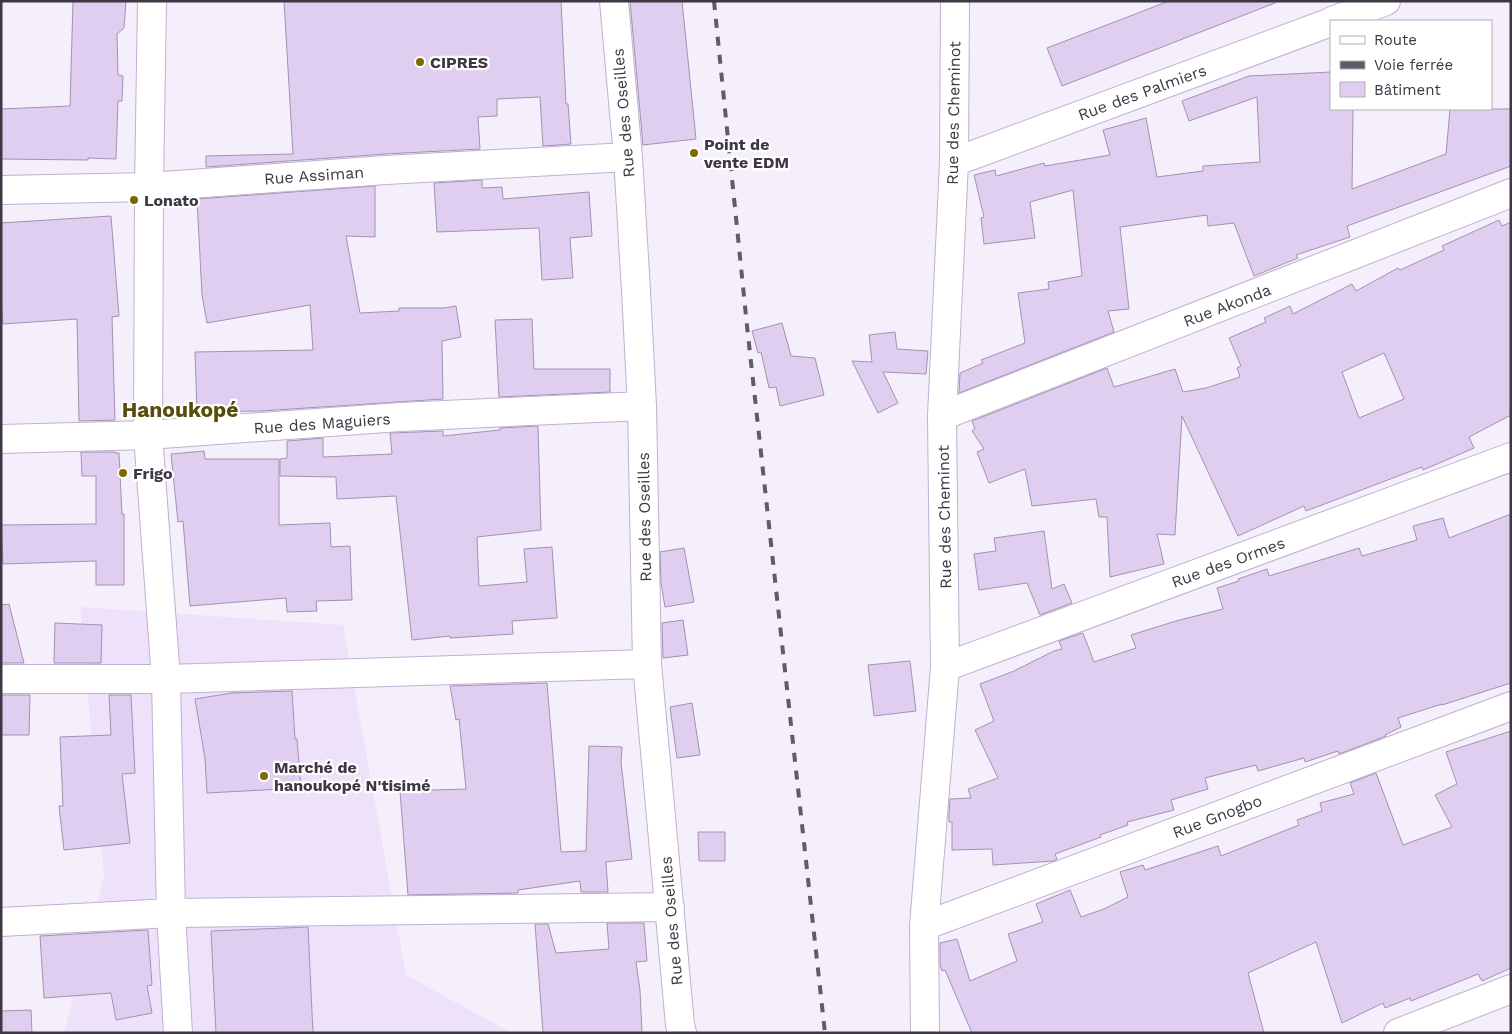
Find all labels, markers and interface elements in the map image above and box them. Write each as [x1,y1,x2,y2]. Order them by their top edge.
legend [1330,20,1492,110]
text: Route [1374,31,1417,49]
street label: Rue des Cheminot [943,41,964,185]
street label: Rue des Oseilles [608,48,639,178]
place label: CIPRES [430,53,488,72]
marker: CIPRES [414,56,426,68]
text: Voie ferrée [1374,56,1453,74]
street label: Rue des Palmiers [1075,60,1209,125]
text: Bâtiment [1374,81,1441,99]
place label: Point de vente EDM [703,135,789,172]
marker: Point de vente EDM [688,147,700,159]
street label: Rue Assiman [263,163,365,188]
place label: Lonato [144,191,199,210]
marker: Lonato [128,194,140,206]
street label: Rue Akonda [1181,280,1274,331]
district label: Hanoukopé [122,397,238,422]
street label: Rue des Maguiers [253,409,391,438]
street label: Rue des Cheminot [934,445,955,589]
street label: Rue des Oseilles [634,452,655,582]
place label: Frigo [133,464,173,483]
marker: Frigo [117,467,129,479]
street label: Rue des Ormes [1169,533,1288,592]
place label: Marché de hanoukopé N'tisimé [274,758,431,795]
marker: Marché de hanoukopé N'tisimé [258,770,270,782]
street label: Rue Gnogbo [1170,791,1265,842]
street label: Rue des Oseilles [656,856,687,986]

